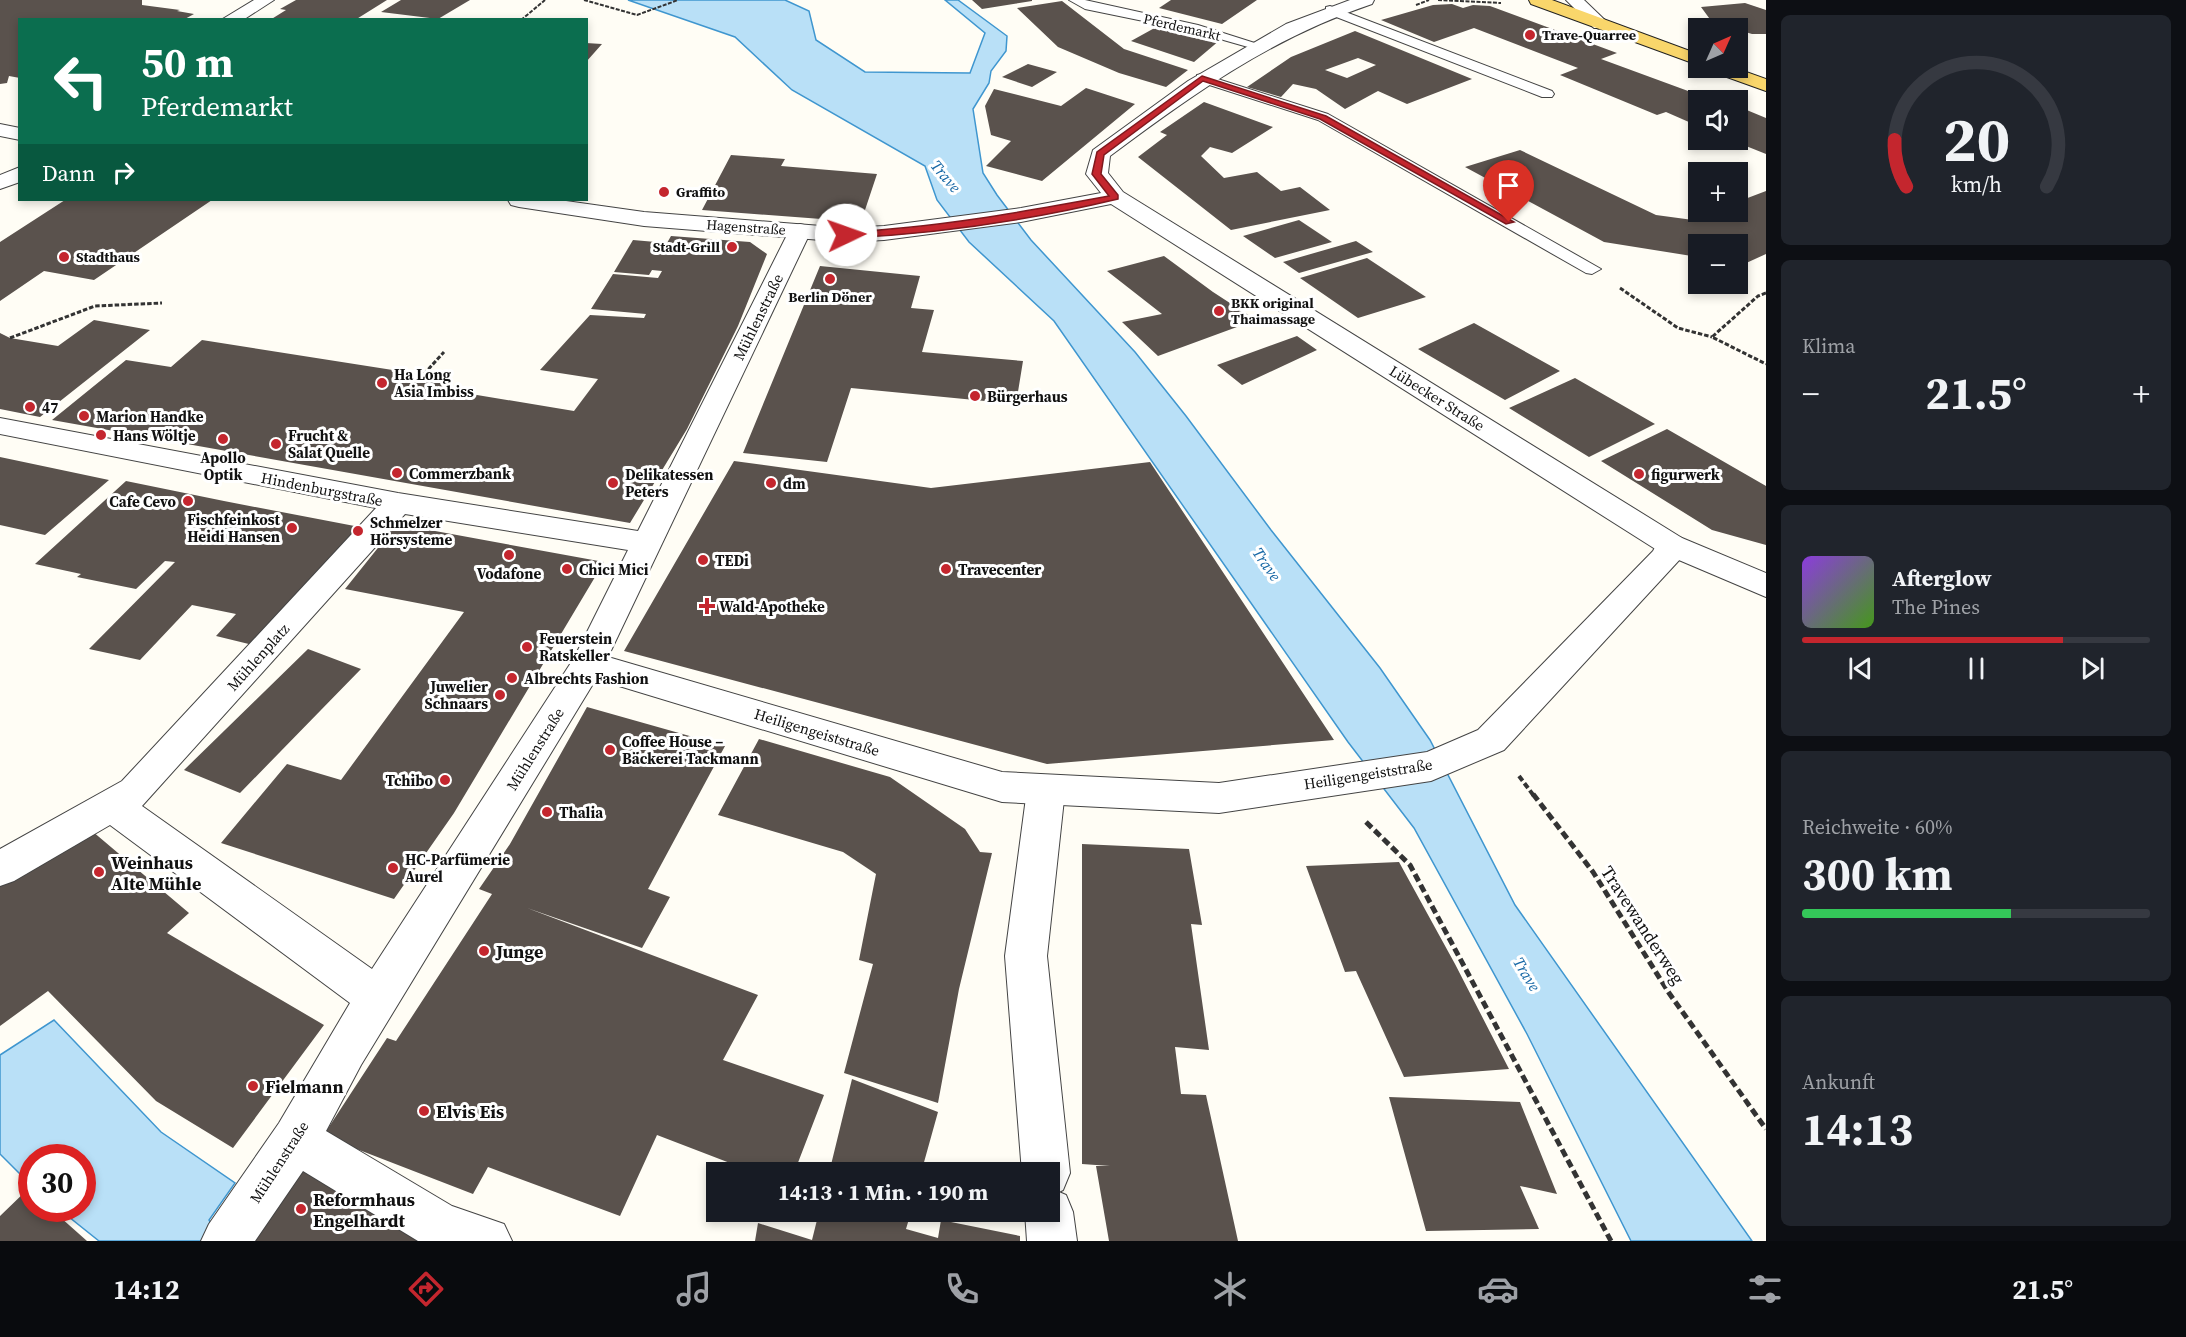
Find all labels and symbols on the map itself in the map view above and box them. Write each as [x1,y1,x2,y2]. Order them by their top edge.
street label: Pferdemarkt [1141,8,1223,46]
north arrow [1688,18,1748,78]
place label: Trave-Quarree [1542,25,1636,45]
marker: Trave-Quarree [1523,28,1537,42]
water label: Trave [926,155,966,197]
pin [1483,160,1534,222]
place label: Graffito [676,182,725,202]
marker: Graffito [657,185,671,199]
position arrow [814,203,878,267]
street label: Hagenstraße [706,214,786,240]
place label: Stadt-Grill [653,237,720,257]
marker: Stadt-Grill [725,240,739,254]
place label: Stadthaus [76,247,141,267]
marker: Stadthaus [57,250,71,264]
street label: Mühlenstraße [728,270,788,364]
marker: Berlin Döner [823,272,837,286]
place label: Berlin Döner [788,287,872,307]
place label: BKK original Thaimassage [1231,293,1315,329]
marker: BKK original Thaimassage [1212,304,1226,318]
street label: Lübecker Straße [1385,360,1489,436]
place label: Ha Long Asia Imbiss [394,364,474,402]
marker: Ha Long Asia Imbiss [375,376,389,390]
place label: Bürgerhaus [987,386,1068,407]
marker: Bürgerhaus [968,389,982,403]
place label: 47 [42,397,58,418]
marker: 47 [23,400,37,414]
place label: Marion Handke [96,406,204,427]
marker: Marion Handke [77,409,91,423]
place label: Hans Wöltje [113,425,196,446]
place label: Frucht & Salat Quelle [288,425,370,463]
marker: Hans Wöltje [94,428,108,442]
marker: Apollo Optik [216,432,230,446]
marker: Frucht & Salat Quelle [269,437,283,451]
place label: Apollo Optik [200,447,246,485]
place label: Commerzbank [409,463,511,484]
place label: Delikatessen Peters [625,464,713,502]
place label: figurwerk [1651,464,1720,485]
marker: Commerzbank [390,466,404,480]
street label: Hindenburgstraße [259,467,385,511]
marker: figurwerk [1632,467,1646,481]
place label: dm [783,473,806,494]
marker: Delikatessen Peters [606,476,620,490]
marker: dm [764,476,778,490]
place label: Cafe Cevo [109,491,177,512]
marker: Cafe Cevo [181,494,195,508]
place label: Fischfeinkost Heidi Hansen [187,509,281,547]
place label: Schmelzer Hörsysteme [370,512,452,550]
marker: Fischfeinkost Heidi Hansen [285,521,299,535]
marker: Schmelzer Hörsysteme [351,524,365,538]
water label: Trave [1248,543,1287,586]
marker: Vodafone [502,548,516,562]
place label: TEDi [715,550,749,571]
marker: TEDi [696,553,710,567]
place label: Chici Mici [579,559,649,580]
place label: Travecenter [958,559,1041,580]
marker: Chici Mici [560,562,574,576]
marker: Travecenter [939,562,953,576]
place label: Vodafone [477,563,542,584]
place label: Wald-Apotheke [719,596,825,617]
marker: Wald-Apotheke [700,599,714,613]
street label: Mühlenplatz [222,619,294,695]
place label: Feuerstein Ratskeller [539,628,612,666]
marker: Feuerstein Ratskeller [520,640,534,654]
place label: Albrechts Fashion [524,668,649,689]
marker: Albrechts Fashion [505,671,519,685]
place label: Juwelier Schnaars [425,676,488,714]
marker: Juwelier Schnaars [493,688,507,702]
street label: Mühlenstraße [501,703,569,794]
street label: Heiligengeiststraße [752,703,882,761]
place label: Coffee House – Bäckerei Tackmann [622,731,759,769]
marker: Coffee House – Bäckerei Tackmann [603,743,617,757]
street label: Heiligengeiststraße [1302,753,1434,795]
place label: Tchibo [386,770,434,791]
marker: Tchibo [438,773,452,787]
place label: Thalia [559,802,604,823]
marker: Thalia [540,805,554,819]
place label: HC-Parfümerie Aurel [405,849,510,887]
place label: Weinhaus Alte Mühle [111,850,201,896]
marker: HC-Parfümerie Aurel [386,861,400,875]
street label: Travewanderweg [1595,861,1691,989]
marker: Weinhaus Alte Mühle [92,865,106,879]
place label: Junge [495,939,543,964]
marker: Junge [477,944,491,958]
water label: Trave [1508,953,1546,996]
place label: Fielmann [265,1074,343,1099]
marker: Fielmann [246,1079,260,1093]
place label: Elvis Eis [436,1099,504,1124]
marker: Elvis Eis [417,1104,431,1118]
street label: Mühlenstraße [245,1117,314,1207]
speed limit sign: 30 [18,1144,96,1222]
place label: Reformhaus Engelhardt [313,1187,415,1233]
marker: Reformhaus Engelhardt [294,1202,308,1216]

